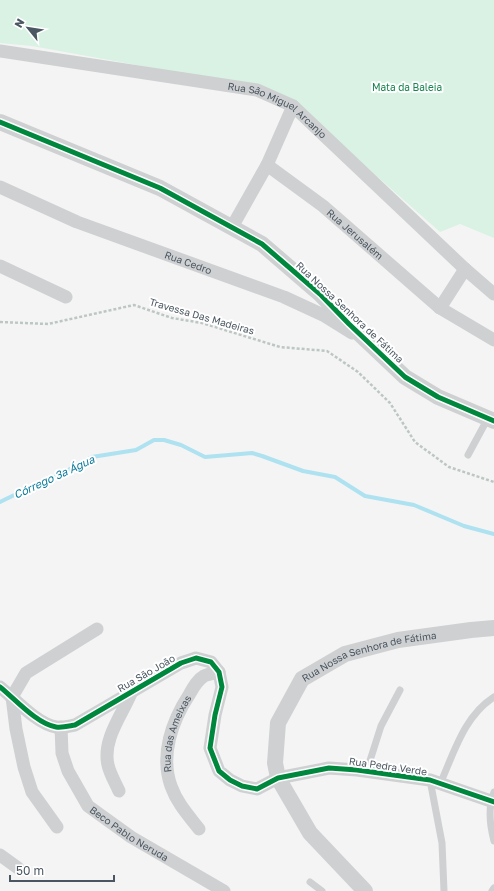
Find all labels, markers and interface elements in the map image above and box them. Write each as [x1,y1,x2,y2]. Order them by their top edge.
north arrow [8,8,48,48]
text: N [11,16,27,30]
street label: Rua São Miguel Arcanjo [227,80,329,141]
park label: Mata da Baleia [372,81,442,93]
street label: Rua Jerusalém [324,206,386,262]
street label: Rua Cedro [163,248,214,276]
street label: Rua Nossa Senhora de Fátima [294,259,406,365]
street label: Travessa Das Madeiras [148,295,256,337]
water label: Córrego 3ª Água [11,452,97,502]
street label: Rua Nossa Senhora de Fátima [299,629,437,684]
street label: Rua São João [115,652,177,694]
street label: Rua das Ameixas [161,693,193,773]
street label: Rua Pedra Verde [348,755,428,777]
street label: Beco Pablo Neruda [88,803,171,864]
scale bar [10,857,114,883]
text: 50 m [16,863,44,878]

